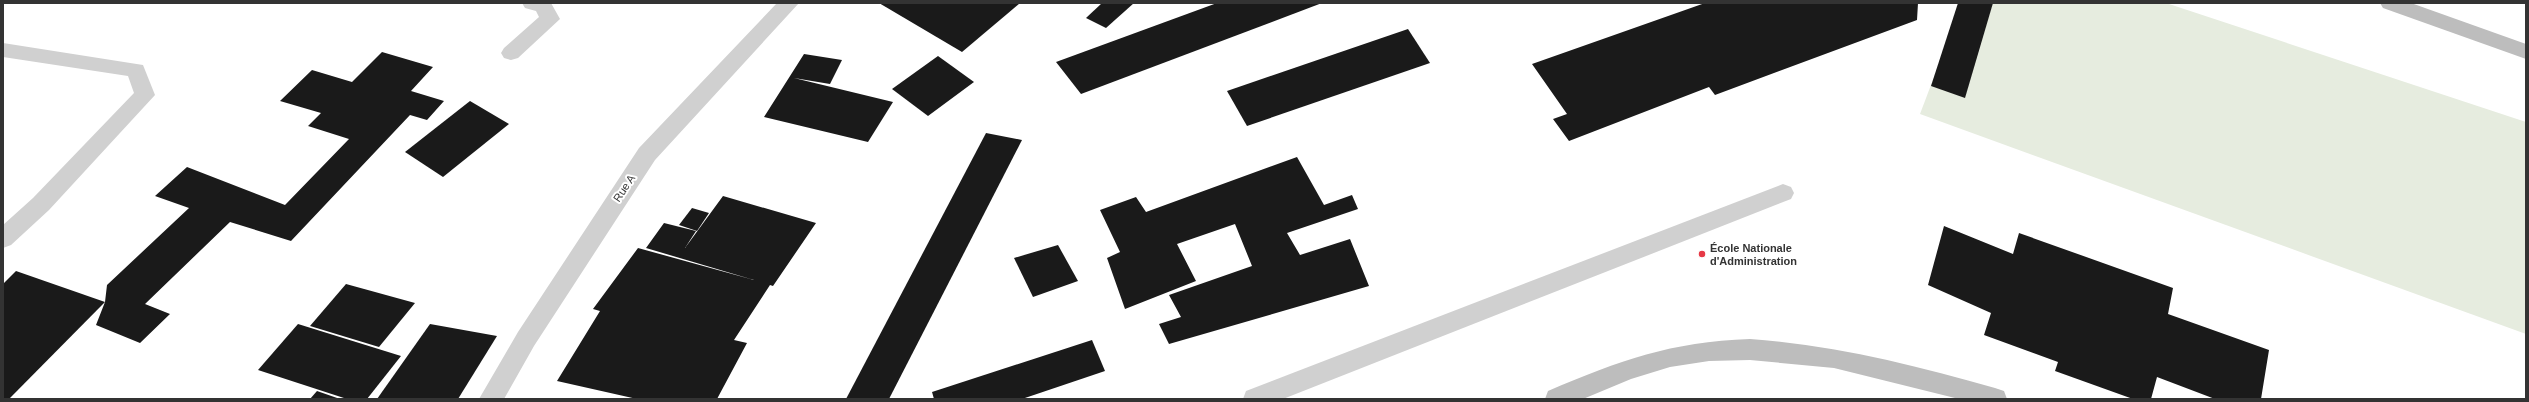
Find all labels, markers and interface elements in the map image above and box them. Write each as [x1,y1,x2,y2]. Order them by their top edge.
street label: Rue A [611,172,638,204]
place label: École Nationale d'Administration [1710,242,1797,267]
marker: École Nationale d'Administration [1697,249,1707,259]

